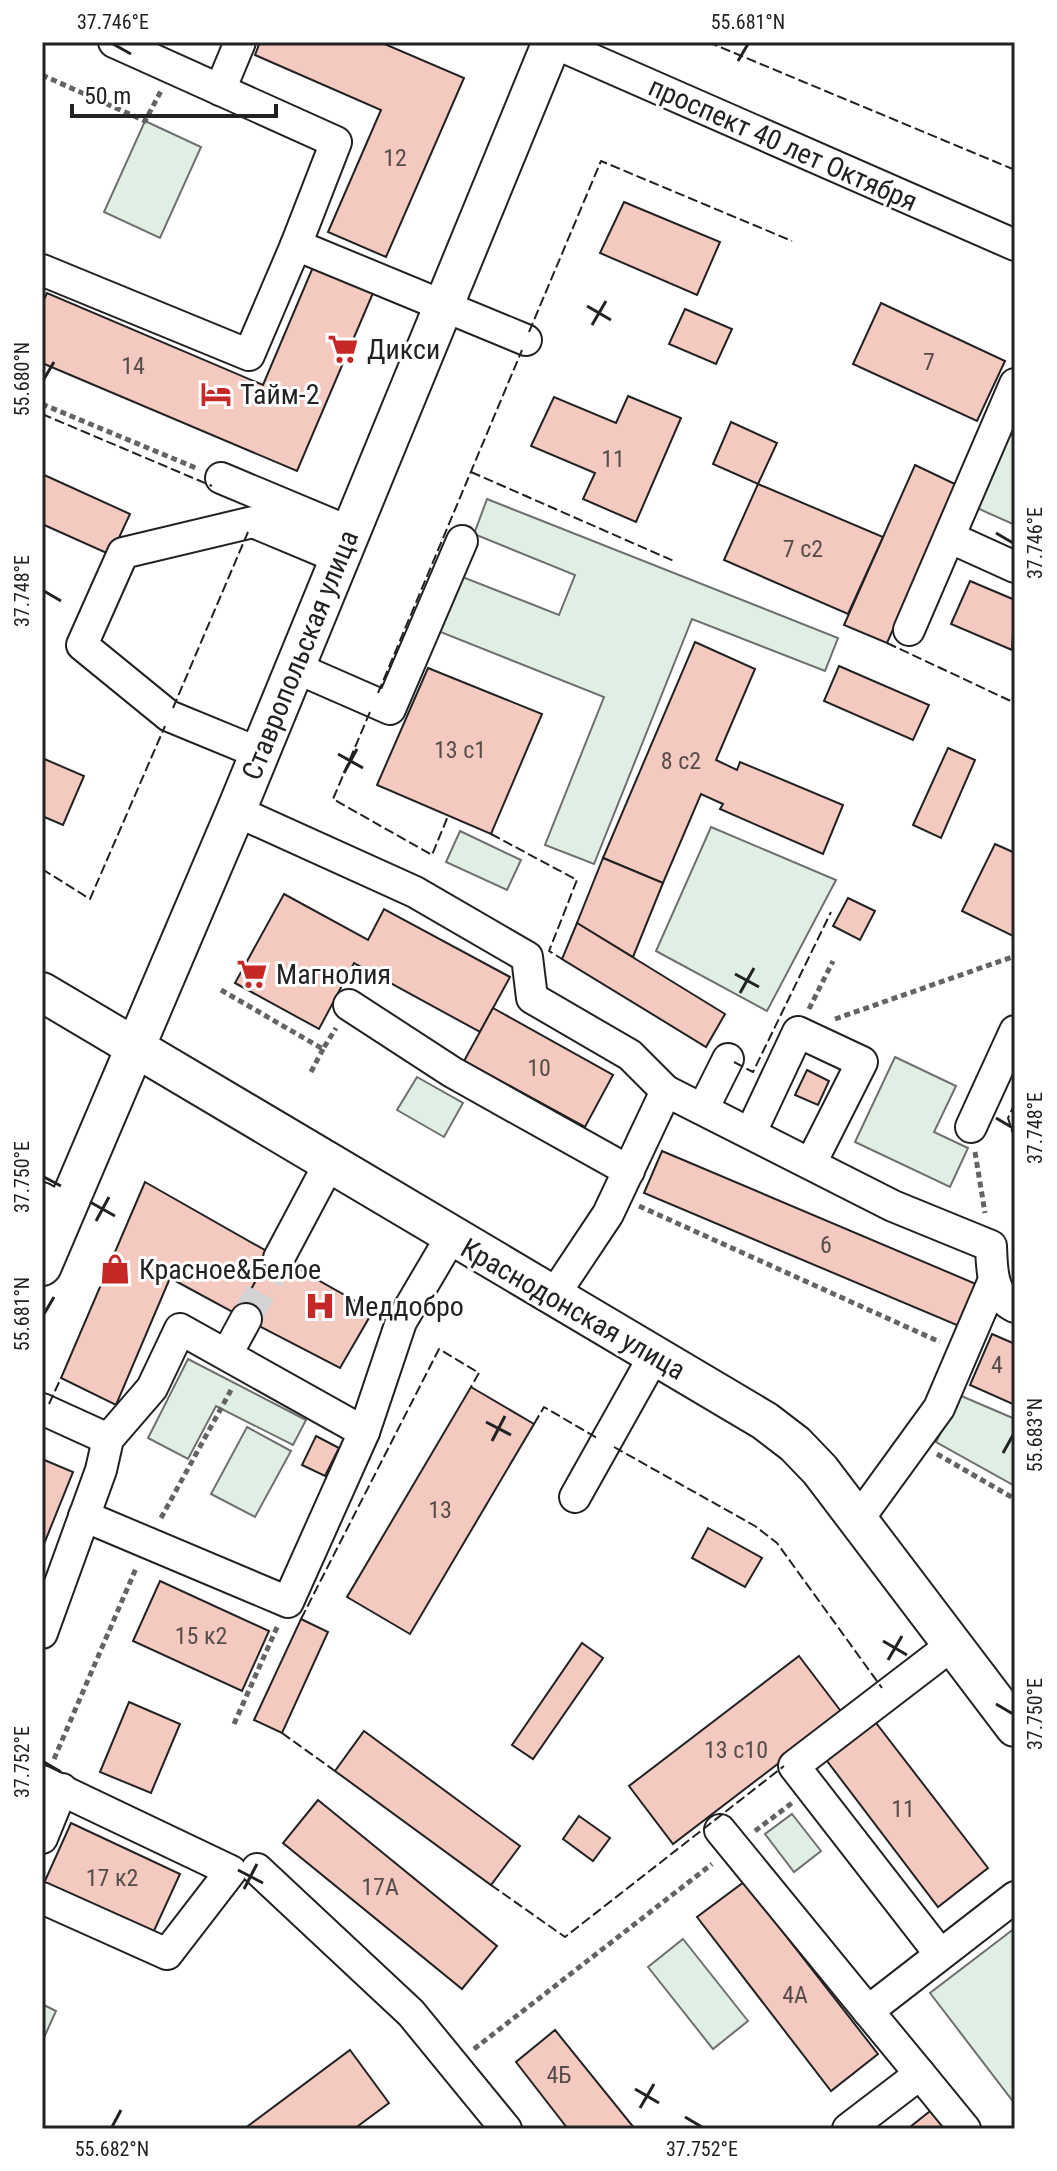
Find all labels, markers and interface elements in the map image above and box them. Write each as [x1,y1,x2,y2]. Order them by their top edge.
text: 37.746°E [77,10,149,34]
text: 55.681°N [711,10,785,34]
scale bar [72,68,276,118]
street label: проспект 40 лет Октября [644,70,922,218]
text: 50 m [84,82,131,110]
house number: 12 [383,144,407,172]
supermarket icon: Дикси [326,332,360,366]
place label: Дикси [367,333,440,366]
text: 55.680°N [10,342,34,416]
house number: 7 [923,348,935,376]
house number: 14 [121,352,145,380]
hotel icon: Тайм-2 [199,377,233,411]
place label: Тайм-2 [240,378,320,411]
house number: 11 [601,445,625,473]
text: 37.746°E [1023,507,1047,579]
street label: Ставропольская улица [235,525,365,785]
house number: 7 с2 [783,535,823,563]
text: 37.748°E [10,555,34,627]
house number: 13 с1 [434,736,486,764]
house number: 8 с2 [661,747,701,775]
supermarket icon: Магнолия [235,957,269,991]
place label: Магнолия [276,958,391,991]
house number: 10 [527,1054,551,1082]
text: 37.748°E [1023,1092,1047,1164]
text: 37.750°E [10,1141,34,1213]
street label: Краснодонская улица [455,1231,691,1387]
house number: 6 [820,1231,832,1259]
shop icon: Красное&Белое [98,1252,132,1286]
place label: Красное&Белое [139,1253,321,1286]
text: 55.681°N [10,1277,34,1351]
hospital icon: Меддобро [303,1289,337,1323]
place label: Меддобро [344,1290,464,1323]
house number: 4 [991,1351,1003,1379]
text: 55.683°N [1023,1398,1047,1472]
house number: 13 [428,1496,452,1524]
house number: 15 к2 [175,1622,227,1650]
text: 37.750°E [1023,1678,1047,1750]
text: 37.752°E [10,1726,34,1798]
house number: 13 с10 [704,1736,768,1764]
house number: 11 [891,1795,915,1823]
house number: 17 к2 [86,1864,138,1892]
house number: 17А [361,1873,399,1901]
house number: 4А [782,1981,808,2009]
house number: 4Б [546,2061,572,2089]
text: 55.682°N [75,2137,149,2161]
text: 37.752°E [666,2137,738,2161]

